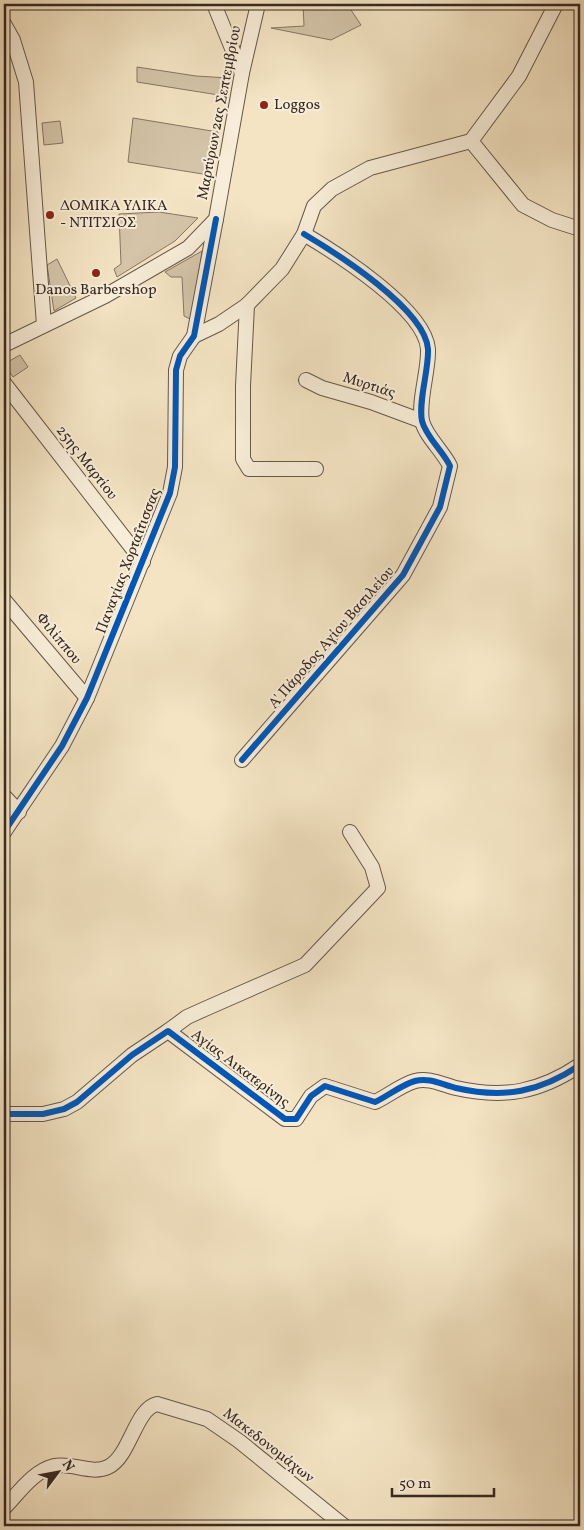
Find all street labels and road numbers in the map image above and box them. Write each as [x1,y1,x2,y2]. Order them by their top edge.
street label: Μαρτύρων 2ας Σεπτεμβρίου [193,24,247,202]
street label: Μυρτιάς [340,368,398,404]
street label: 25ης Μαρτίου [50,421,122,505]
street label: Παναγίας Χορταΐτισσας [92,485,167,637]
street label: Α' Πάροδος Αγίου Βασιλείου [264,562,400,714]
street label: Φιλίππου [30,609,86,669]
street label: Αγίας Αικατερίνης [186,1025,294,1113]
street label: Μακεδονομάχων [218,1404,318,1488]

